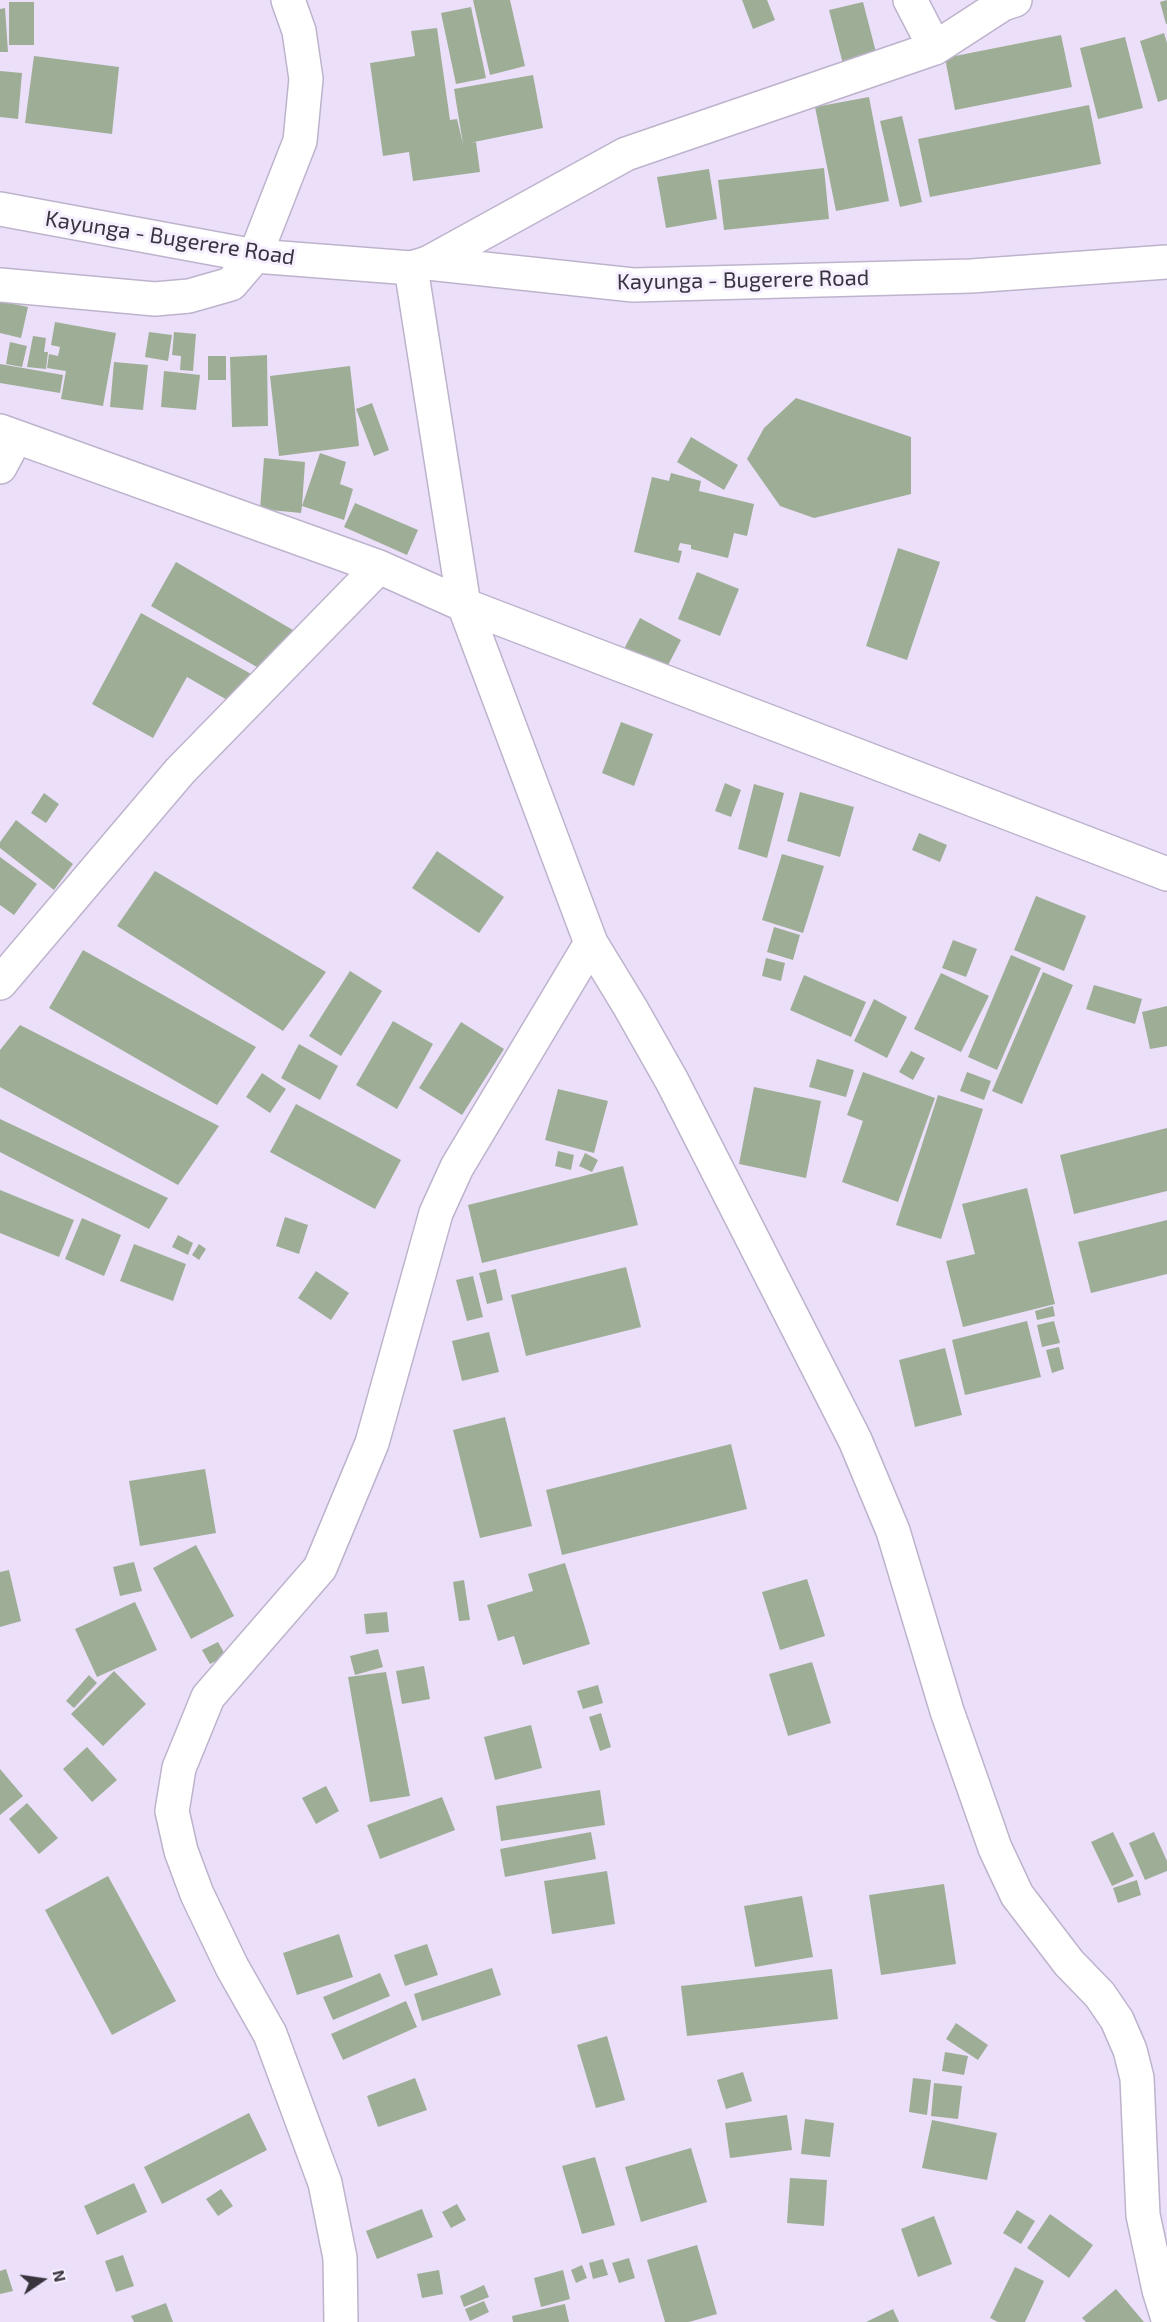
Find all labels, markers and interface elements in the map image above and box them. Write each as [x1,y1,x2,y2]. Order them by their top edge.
street label: Kayunga - Bugerere Road [43,205,297,271]
street label: Kayunga - Bugerere Road [617,265,869,295]
north arrow [12,2250,72,2310]
text: N [49,2268,71,2284]

